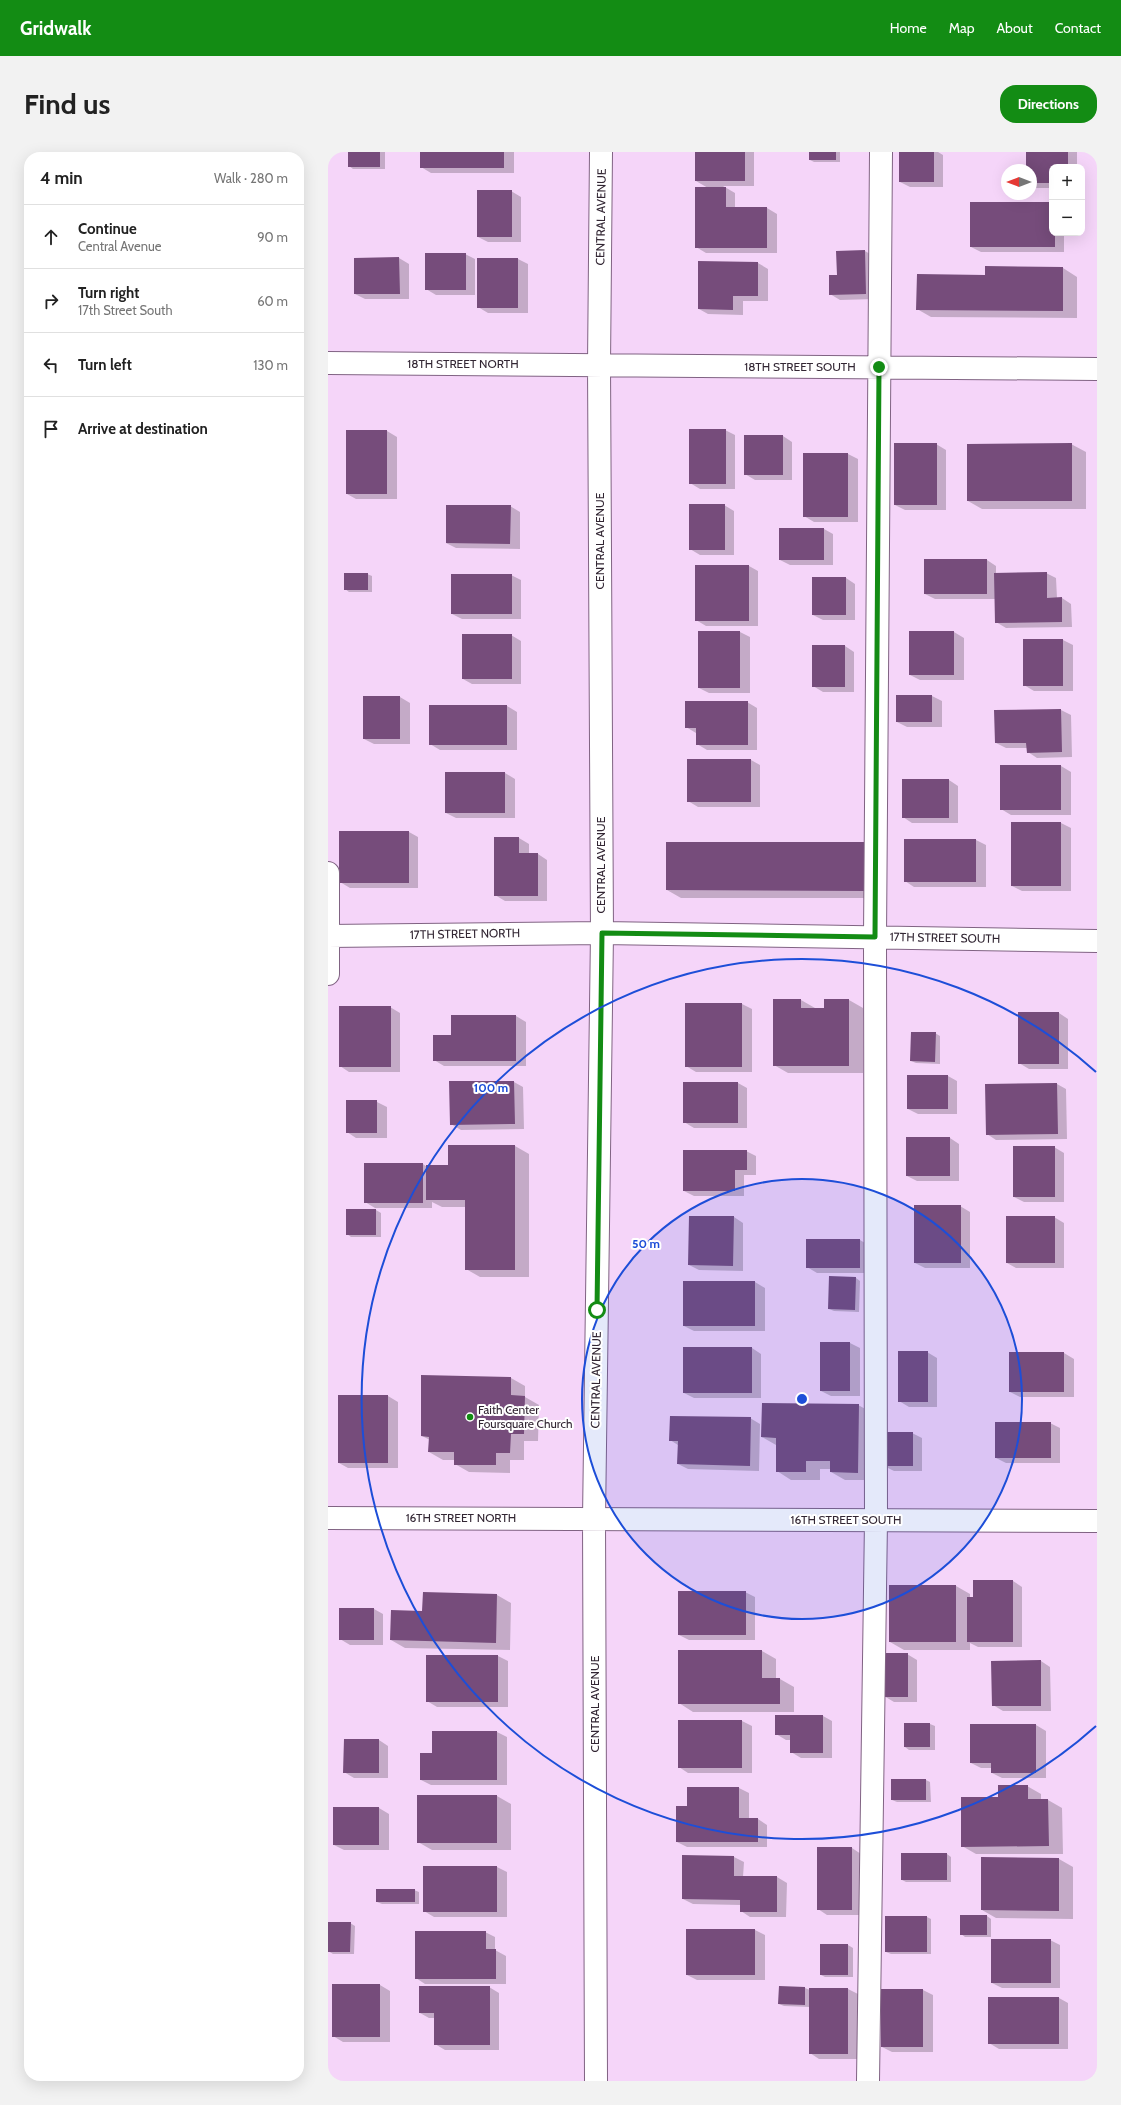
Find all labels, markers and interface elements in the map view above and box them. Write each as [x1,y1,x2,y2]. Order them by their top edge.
text: Gridwalk [20,17,92,40]
text: Home [890,19,927,37]
text: Map [949,19,974,37]
text: About [996,19,1033,37]
text: Contact [1055,19,1101,37]
button: Directions [1000,85,1097,123]
text: Find us [24,87,110,121]
north arrow [1001,164,1037,200]
map controls [1049,164,1085,236]
button: + [1049,164,1085,200]
text: 4 min [40,168,83,188]
street label: CENTRAL AVENUE [592,168,609,266]
text: Walk · 280 m [214,170,288,186]
button: − [1049,200,1085,236]
text: Continue [78,220,137,238]
icon: ahead [40,226,62,248]
text: 90 m [257,229,288,245]
text: Central Avenue [78,238,162,254]
text: Turn right [78,284,139,302]
icon: right [40,290,62,312]
text: 60 m [257,293,288,309]
text: 17th Street South [78,302,172,318]
icon: left [40,354,62,376]
text: Turn left [78,356,132,374]
street label: 18TH STREET NORTH [407,356,519,371]
text: 130 m [253,357,288,373]
route end [870,358,888,376]
street label: 18TH STREET SOUTH [744,359,856,374]
icon: arrive [40,418,62,440]
text: Arrive at destination [78,420,208,438]
street label: CENTRAL AVENUE [592,492,607,589]
street label: CENTRAL AVENUE [593,816,608,913]
street label: 17TH STREET NORTH [410,925,520,942]
street label: 17TH STREET SOUTH [890,929,1000,946]
text: 100 m [474,1080,508,1095]
text: 50 m [632,1236,660,1251]
route start [588,1301,606,1319]
street label: CENTRAL AVENUE [587,1331,604,1429]
centre of rings [795,1392,809,1406]
place label: Faith Center Foursquare Church [478,1402,572,1431]
marker: Faith Center Foursquare Church [465,1412,475,1422]
street label: 16TH STREET NORTH [406,1510,516,1525]
street label: 16TH STREET SOUTH [791,1512,901,1527]
street label: CENTRAL AVENUE [587,1655,602,1752]

